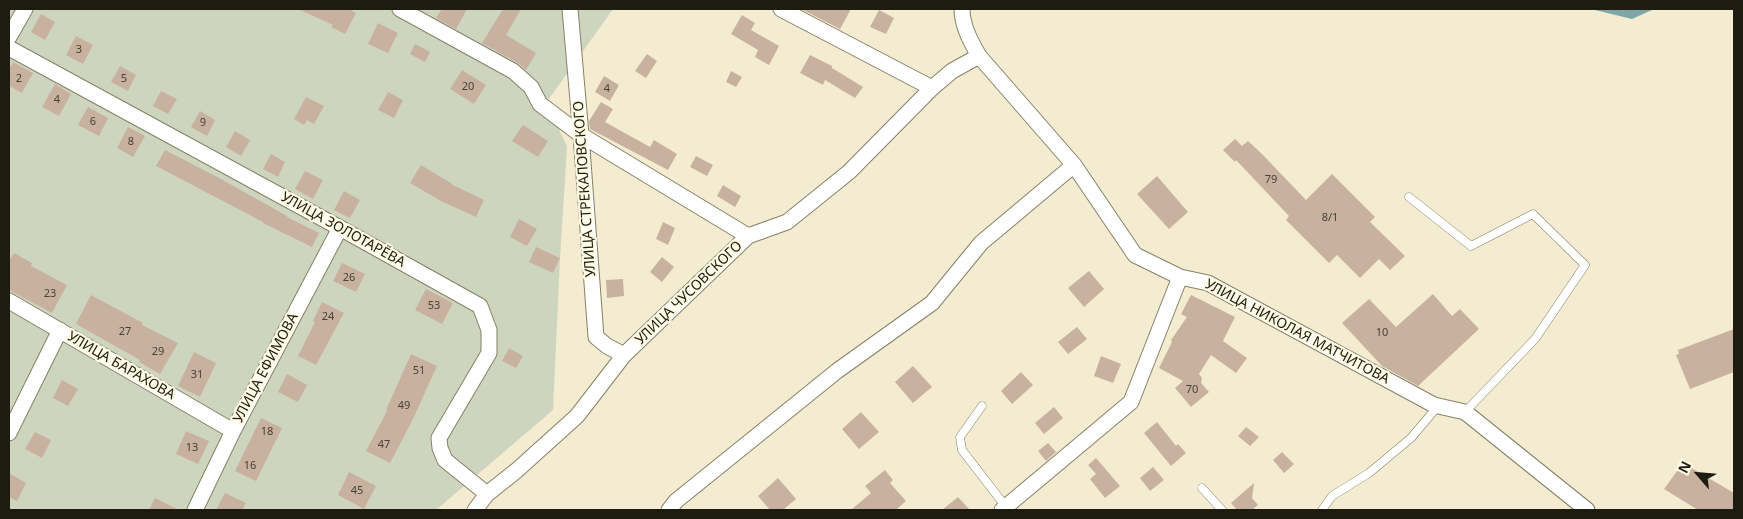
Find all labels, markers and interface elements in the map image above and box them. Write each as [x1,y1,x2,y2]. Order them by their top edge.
house number: 3 [76,43,82,57]
house number: 2 [16,72,22,86]
house number: 5 [121,72,127,86]
house number: 20 [462,80,474,94]
house number: 4 [604,82,610,96]
house number: 4 [54,93,60,107]
street label: УЛИЦА СТРЕКАЛОВСКОГО [570,100,600,278]
house number: 6 [90,115,96,129]
house number: 9 [200,116,206,130]
house number: 8 [128,135,134,149]
house number: 79 [1265,173,1277,187]
street label: УЛИЦА ЗОЛОТАРЁВА [278,189,408,271]
house number: 8/1 [1322,211,1338,225]
street label: УЛИЦА ЧУСОВСКОГО [632,238,746,348]
house number: 26 [343,271,355,285]
street label: УЛИЦА НИКОЛАЯ МАТЧИТОВА [1202,276,1392,388]
house number: 23 [44,287,56,301]
house number: 53 [428,299,440,313]
street label: УЛИЦА ЕФИМОВА [230,310,302,426]
house number: 24 [322,310,334,324]
house number: 27 [119,325,131,339]
house number: 10 [1376,326,1388,340]
street label: УЛИЦА БАРАХОВА [64,328,178,404]
house number: 29 [152,345,164,359]
house number: 51 [413,364,425,378]
house number: 31 [191,368,203,382]
house number: 70 [1186,383,1198,397]
house number: 49 [398,399,410,413]
house number: 18 [261,425,273,439]
house number: 47 [378,438,390,452]
house number: 13 [186,441,198,455]
north arrow [1673,449,1723,499]
text: N [1673,458,1695,476]
house number: 16 [244,459,256,473]
house number: 45 [351,484,363,498]

